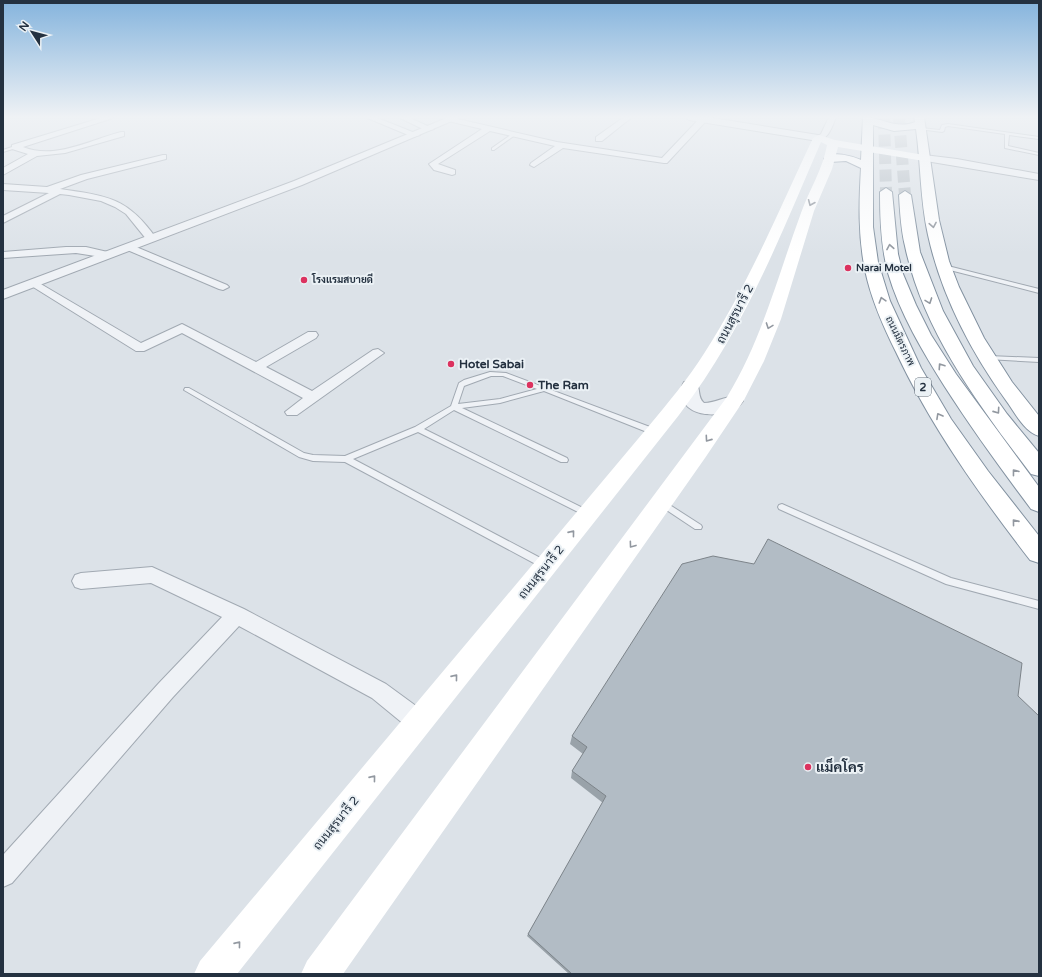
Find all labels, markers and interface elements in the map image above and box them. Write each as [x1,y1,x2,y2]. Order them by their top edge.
north arrow [12,12,52,52]
text: N [16,19,32,34]
one-way arrow [808,199,816,206]
one-way arrow [929,222,937,228]
one-way arrow [886,244,895,250]
place label: Narai Motel [856,262,912,274]
marker: Narai Motel [843,263,853,273]
place label: โรงแรมสบายดี [311,273,373,286]
marker: โรงแรมสบายดี [299,275,309,285]
street label: ถนนสุรนารี 2 [713,282,758,347]
one-way arrow [878,297,887,304]
one-way arrow [925,297,933,304]
street label: ถนนมิตรภาพ [883,314,917,368]
one-way arrow [766,322,774,329]
place label: Hotel Sabai [459,357,524,371]
marker: Hotel Sabai [446,359,456,369]
one-way arrow [938,363,945,370]
place label: The Ram [537,378,589,392]
road number: 2 [915,378,931,396]
marker: The Ram [525,380,535,390]
one-way arrow [992,407,999,414]
one-way arrow [937,413,944,420]
one-way arrow [706,435,713,442]
one-way arrow [1013,470,1020,477]
one-way arrow [1012,520,1019,527]
one-way arrow [568,530,575,537]
one-way arrow [629,541,636,548]
street label: ถนนสุรนารี 2 [514,542,568,603]
one-way arrow [451,675,458,682]
place label: แม็คโคร [816,757,864,776]
marker: แม็คโคร [803,762,813,772]
one-way arrow [369,775,376,783]
street label: ถนนสุรนารี 2 [309,793,363,854]
one-way arrow [233,941,240,948]

